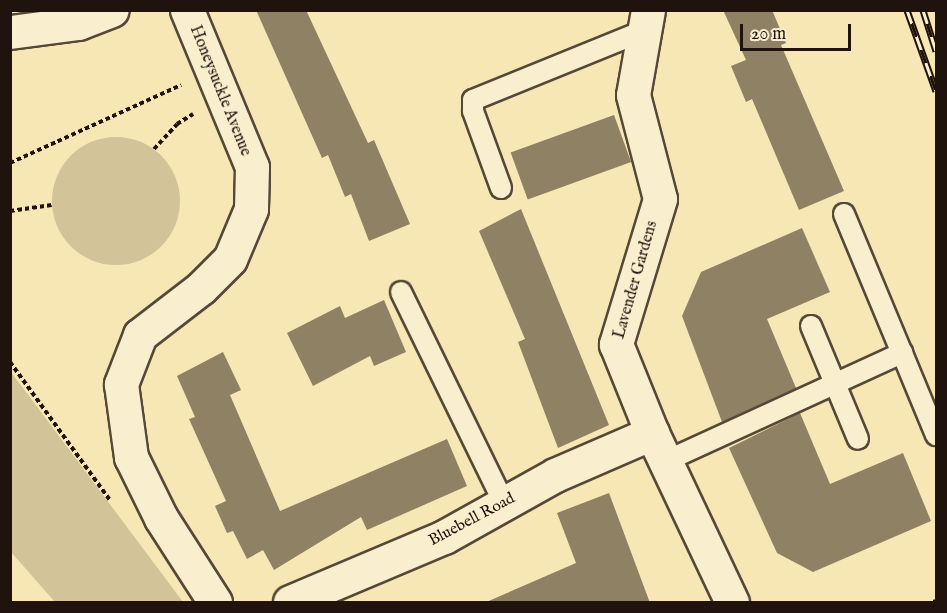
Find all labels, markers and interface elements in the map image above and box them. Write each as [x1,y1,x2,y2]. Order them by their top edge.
scale bar [743,12,854,50]
street label: Honeysuckle Avenue [185,23,255,159]
text: 20 m [751,23,786,46]
street label: Lavender Gardens [610,219,662,341]
street label: Bluebell Road [426,489,518,551]

